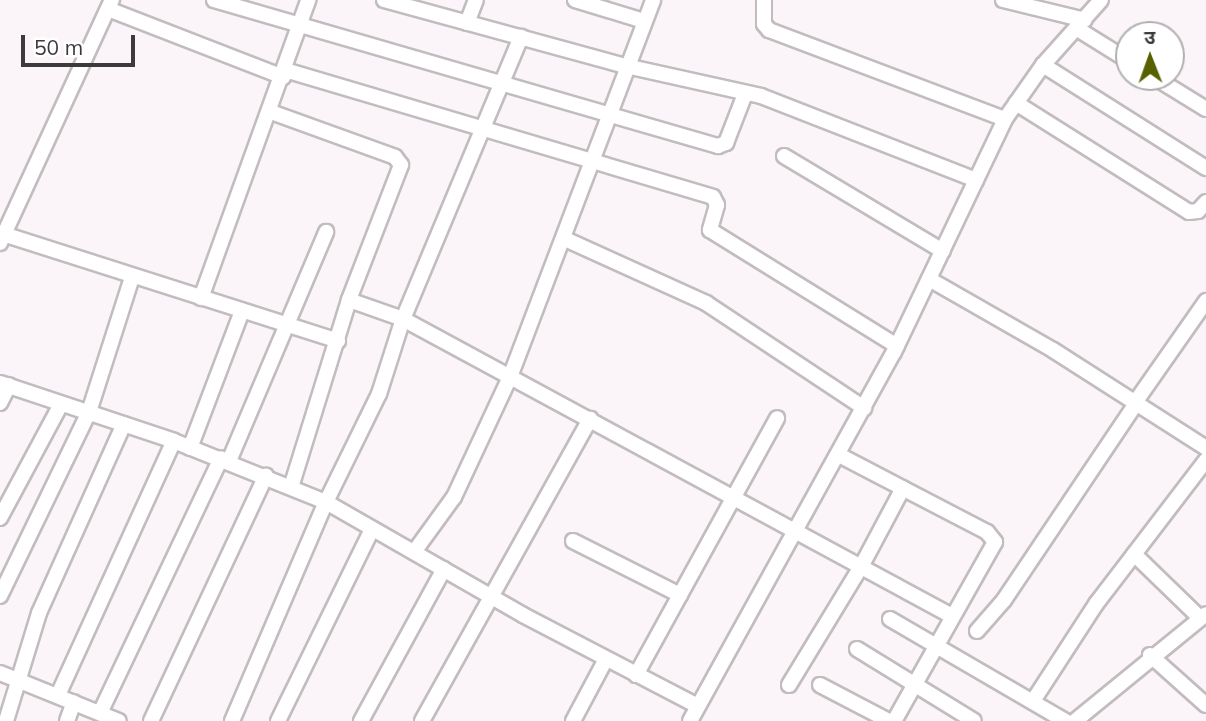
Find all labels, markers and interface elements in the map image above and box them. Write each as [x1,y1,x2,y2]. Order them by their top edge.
scale bar [24,21,138,65]
north arrow [1115,21,1185,91]
text: उ [1144,25,1155,49]
text: 50 m [34,34,83,60]

